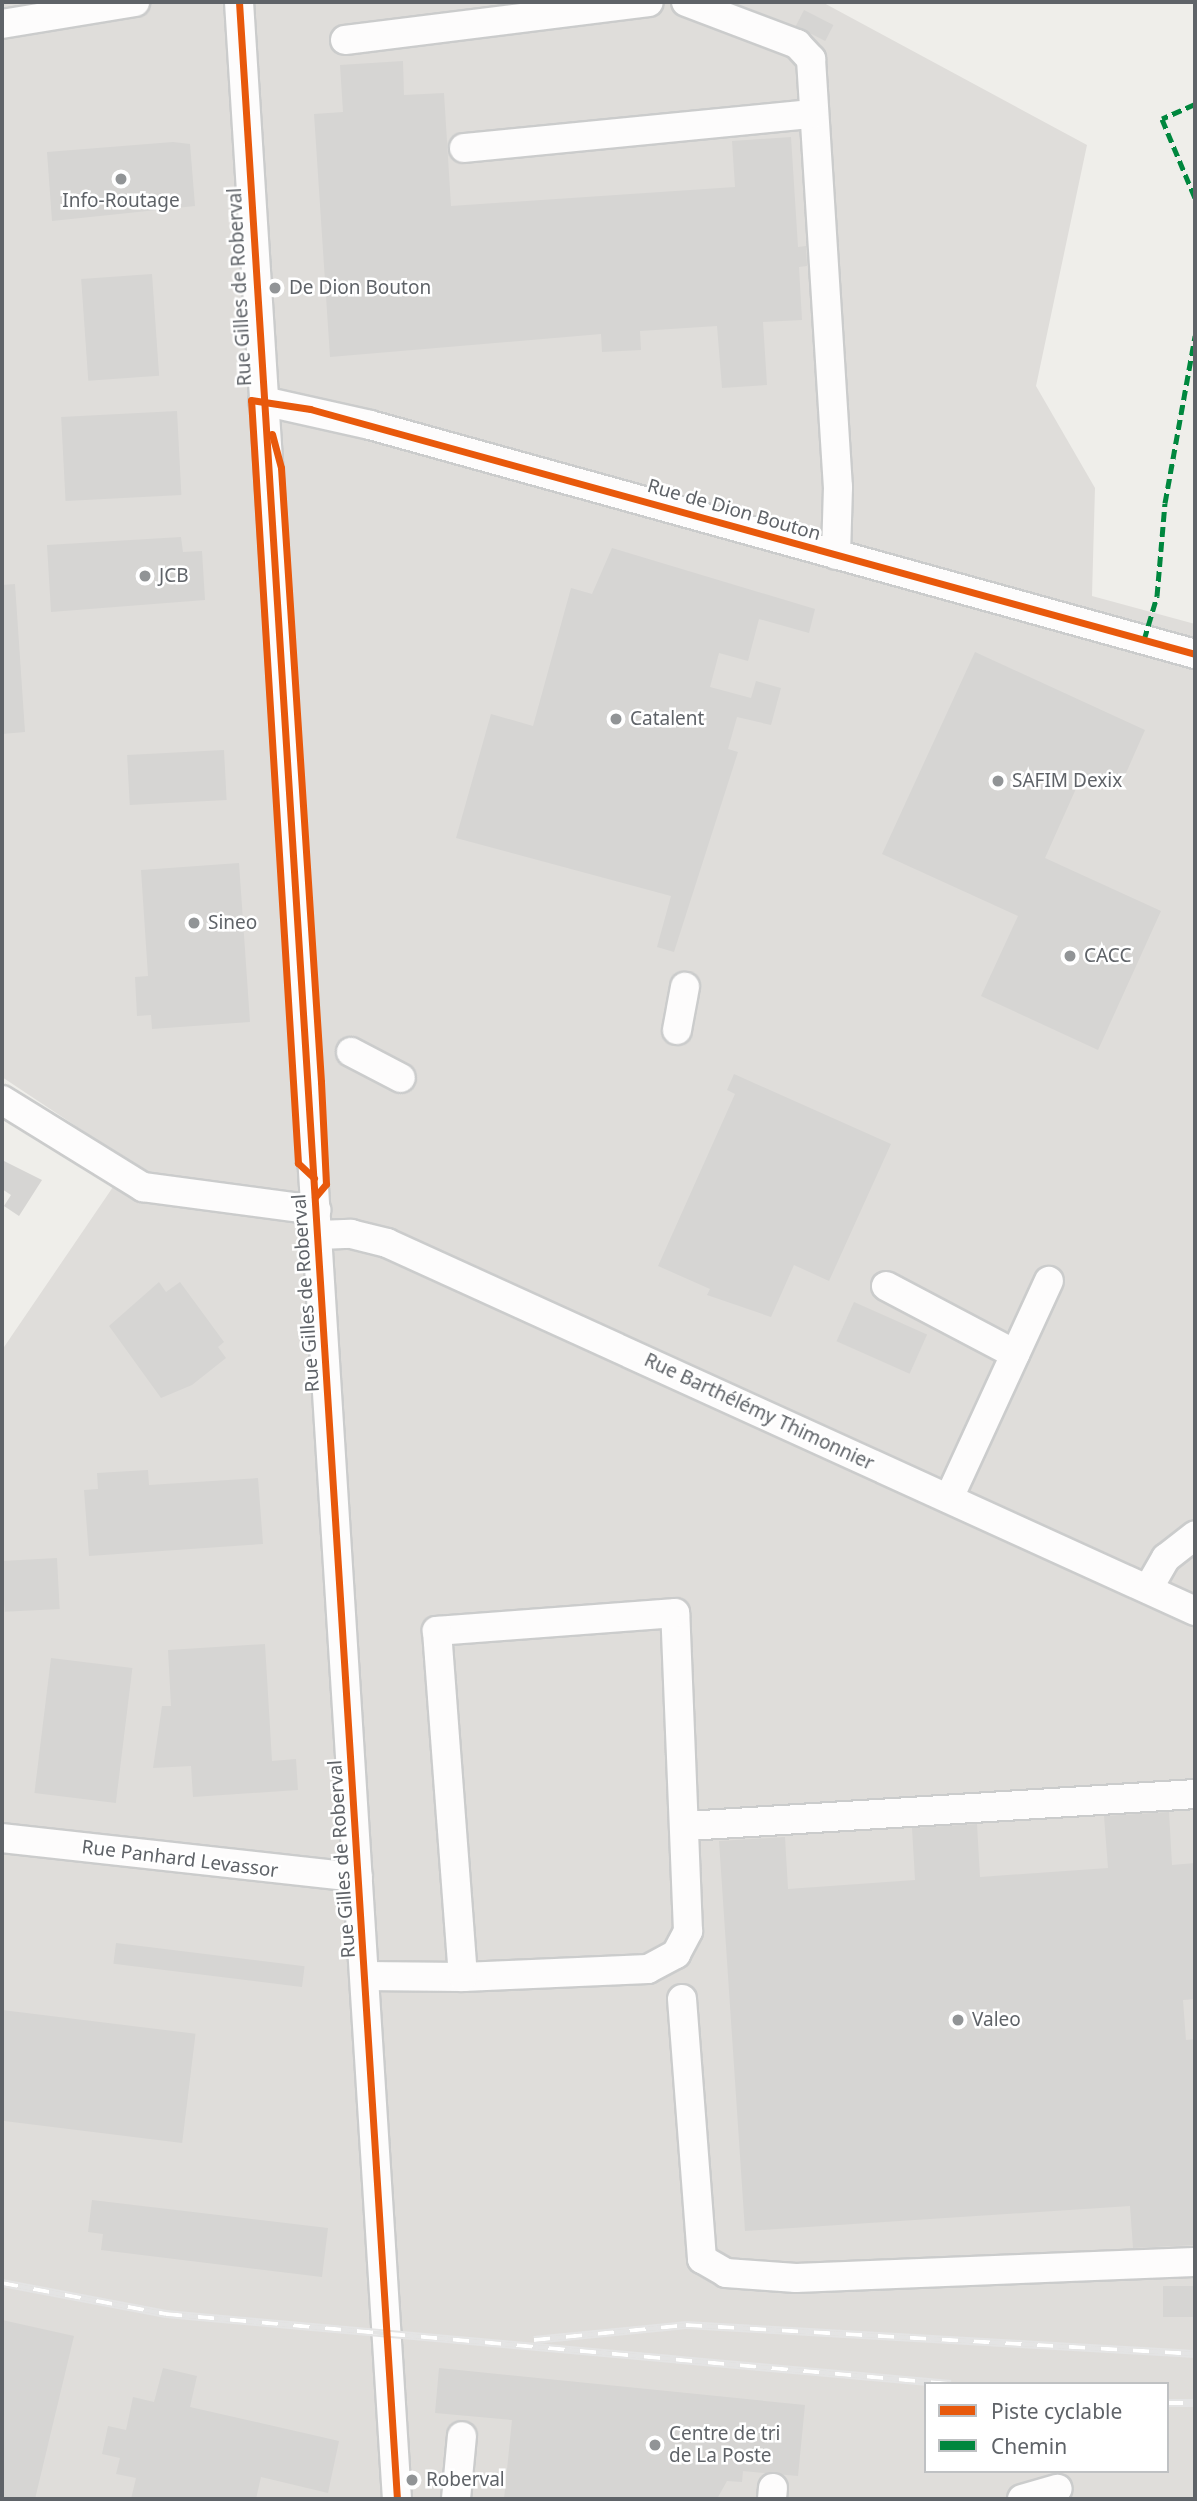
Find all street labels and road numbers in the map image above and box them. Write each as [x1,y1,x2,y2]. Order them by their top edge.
street label: Rue Gilles de Roberval [223,187,257,387]
street label: Rue de Dion Bouton [645,474,823,546]
street label: Rue Gilles de Roberval [288,1193,324,1393]
street label: Rue Barthélémy Thimonnier [641,1349,877,1475]
street label: Rue Gilles de Roberval [324,1759,360,1959]
street label: Rue Panhard Levassor [80,1836,280,1882]

